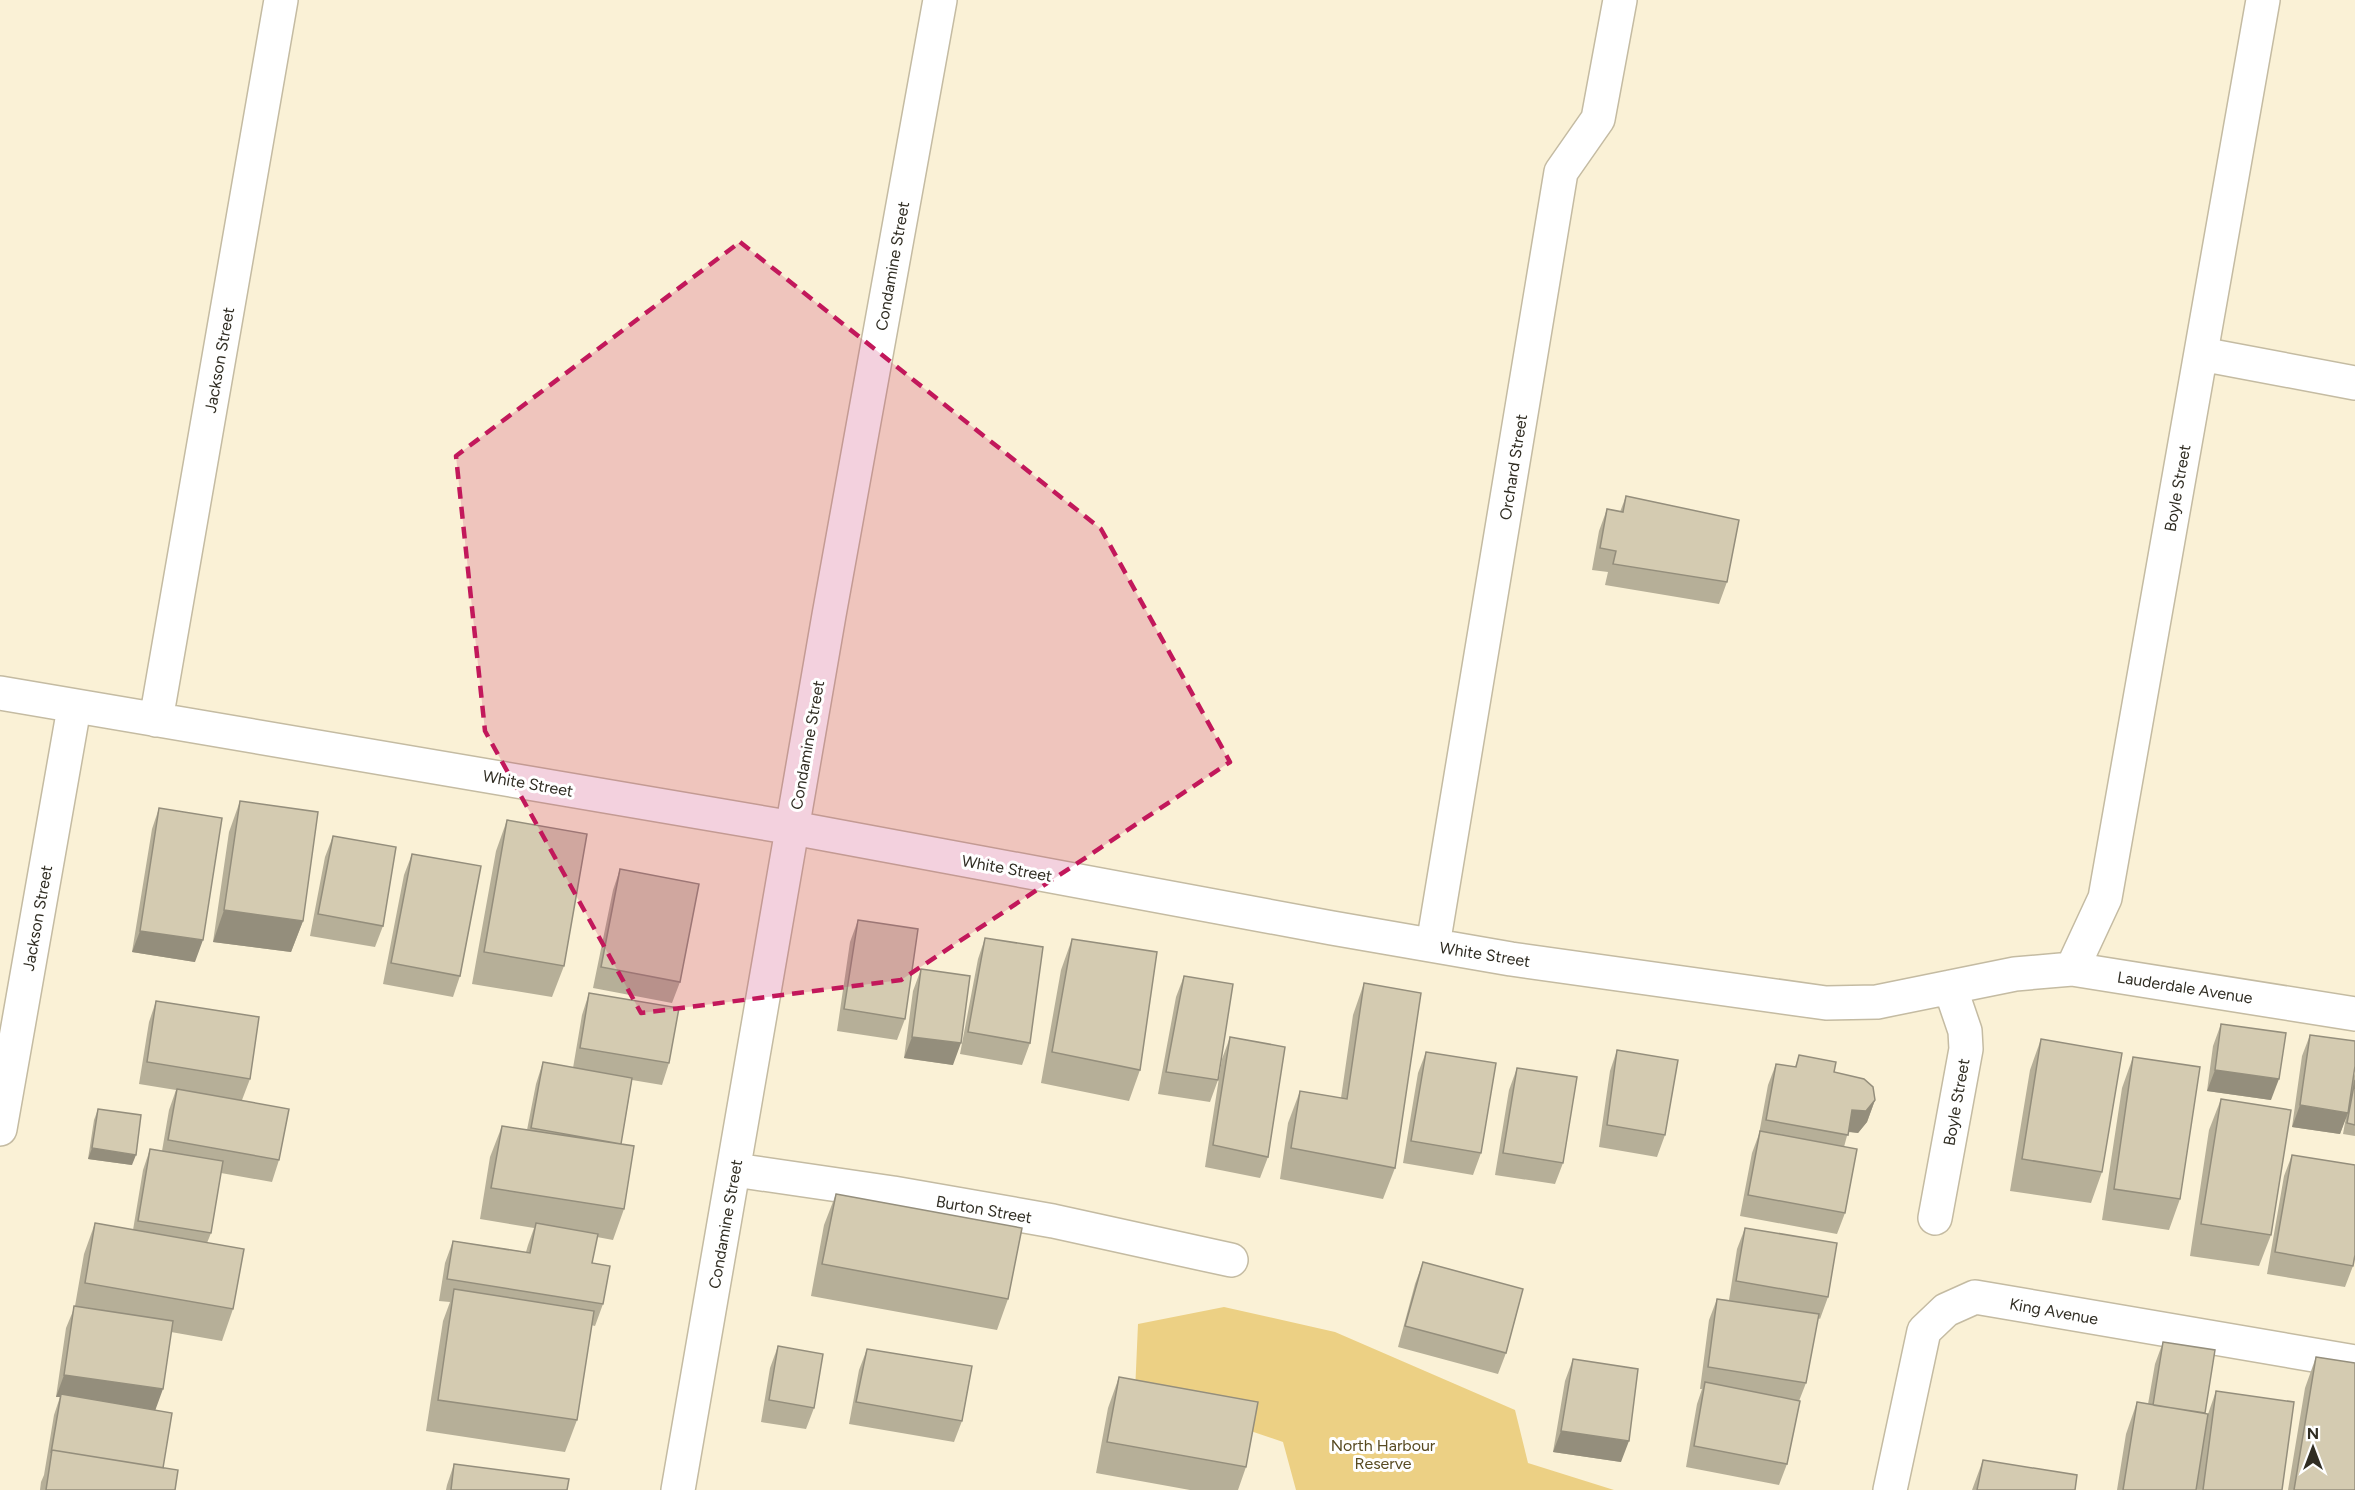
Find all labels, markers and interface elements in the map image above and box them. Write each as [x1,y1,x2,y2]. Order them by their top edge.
street label: Condamine Street [872,200,913,332]
street label: Jackson Street [201,306,238,415]
street label: Orchard Street [1496,413,1531,521]
street label: Boyle Street [2160,443,2195,533]
street label: Condamine Street [787,679,828,811]
street label: White Street [481,766,575,801]
street label: White Street [960,851,1054,886]
street label: Jackson Street [19,864,56,973]
street label: White Street [1438,938,1532,971]
street label: Lauderdale Avenue [2116,967,2254,1008]
street label: Boyle Street [1939,1057,1974,1147]
street label: Condamine Street [705,1158,746,1290]
street label: Burton Street [934,1192,1033,1227]
street label: King Avenue [2008,1294,2100,1329]
north arrow [2283,1418,2343,1478]
text: N [2307,1424,2319,1443]
park label: North Harbour Reserve [1331,1436,1436,1473]

